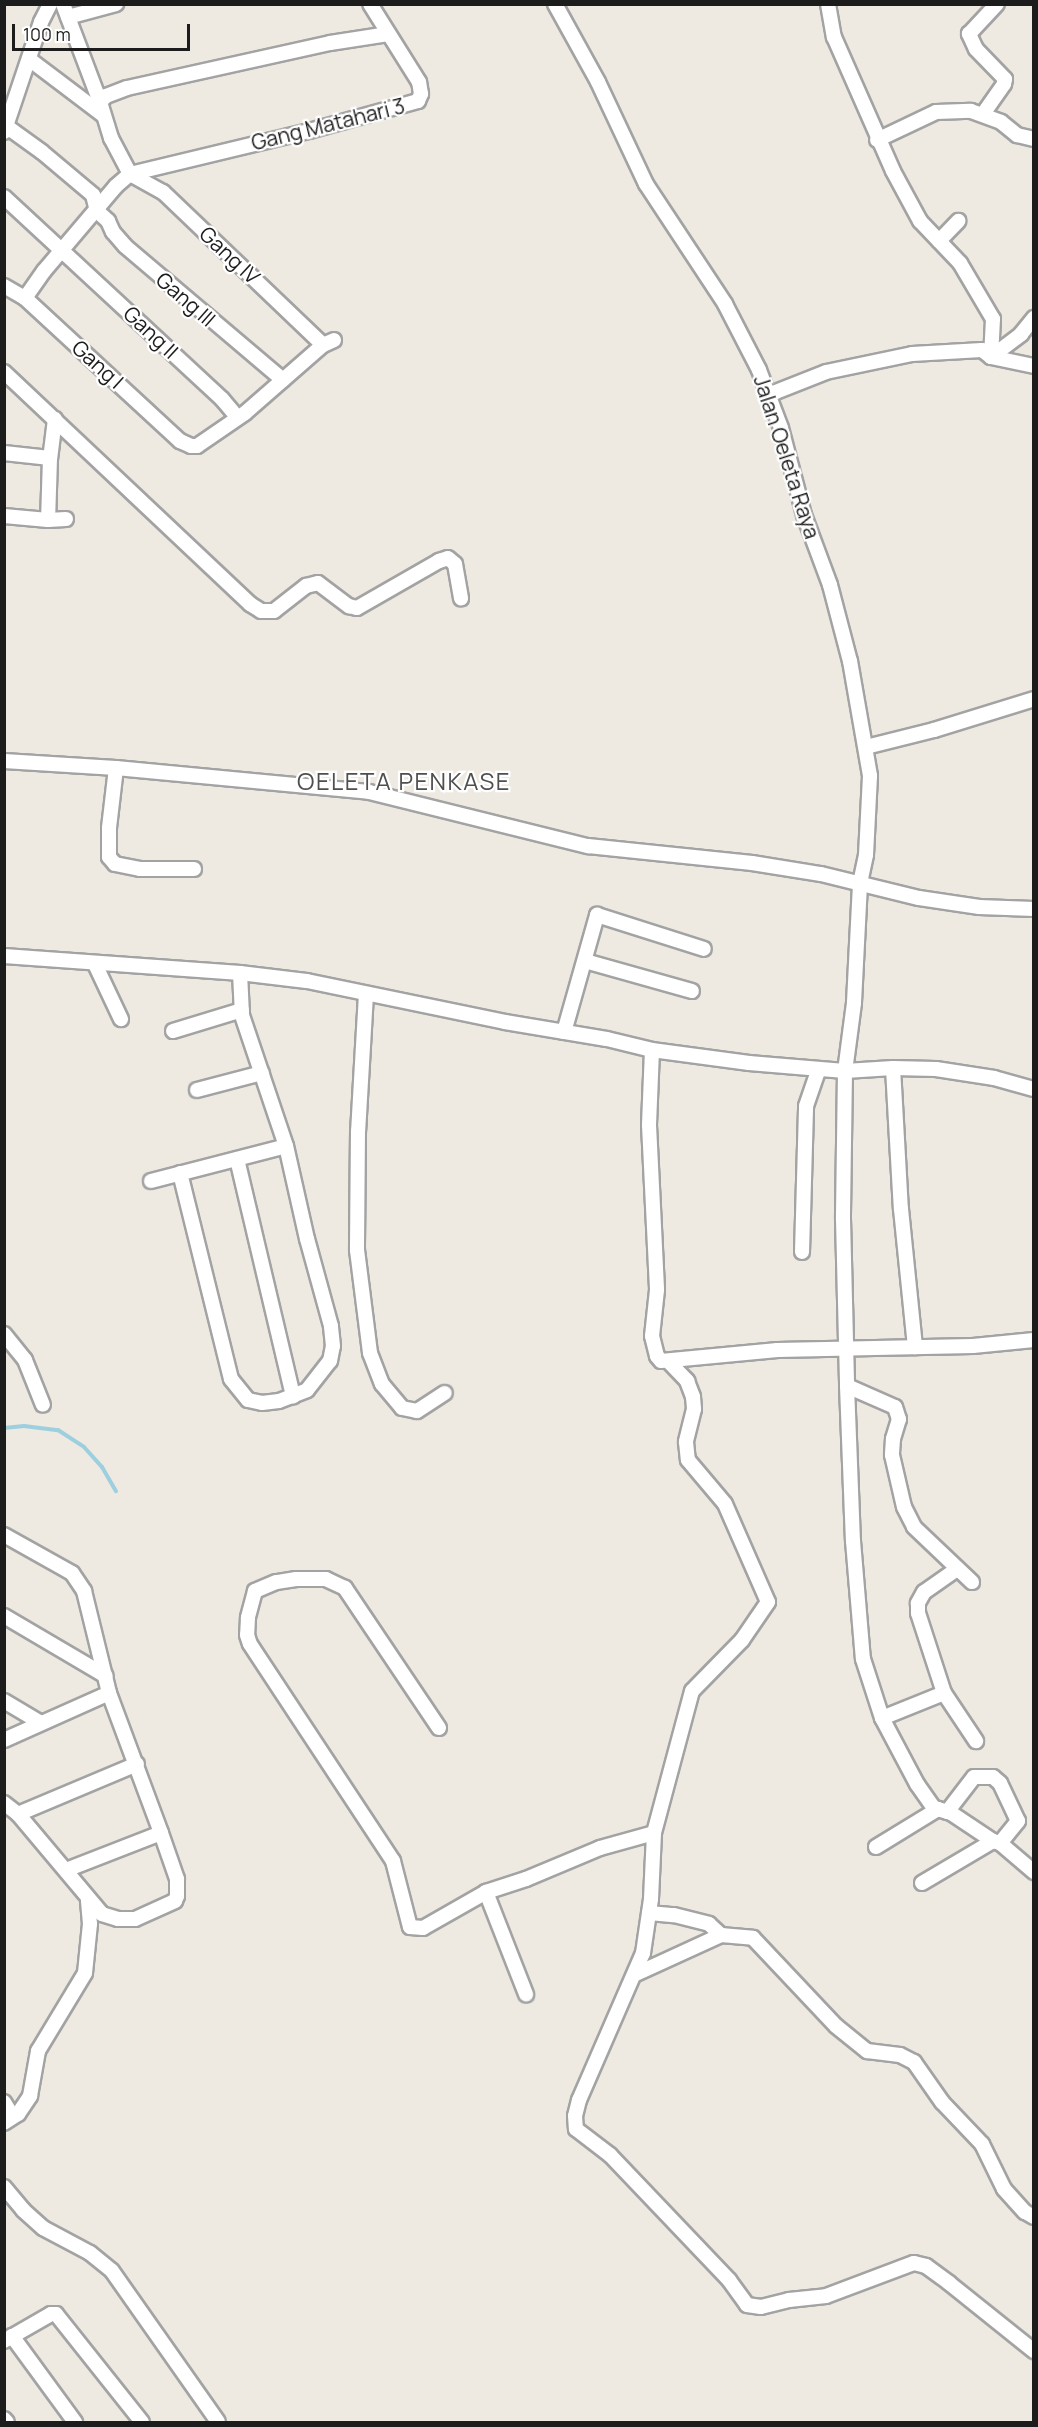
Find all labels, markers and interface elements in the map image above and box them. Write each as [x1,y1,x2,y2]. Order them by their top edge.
scale bar [15,12,194,50]
text: 100 m [23,22,71,46]
street label: Gang Matahari 3 [249,93,407,155]
street label: Gang IV [195,221,265,289]
street label: Gang III [151,266,221,332]
street label: Gang II [118,300,184,364]
street label: Gang I [67,334,129,394]
street label: Jalan Oeleta Raya [749,372,825,542]
district label: OELETA PENKASE [297,767,511,795]

